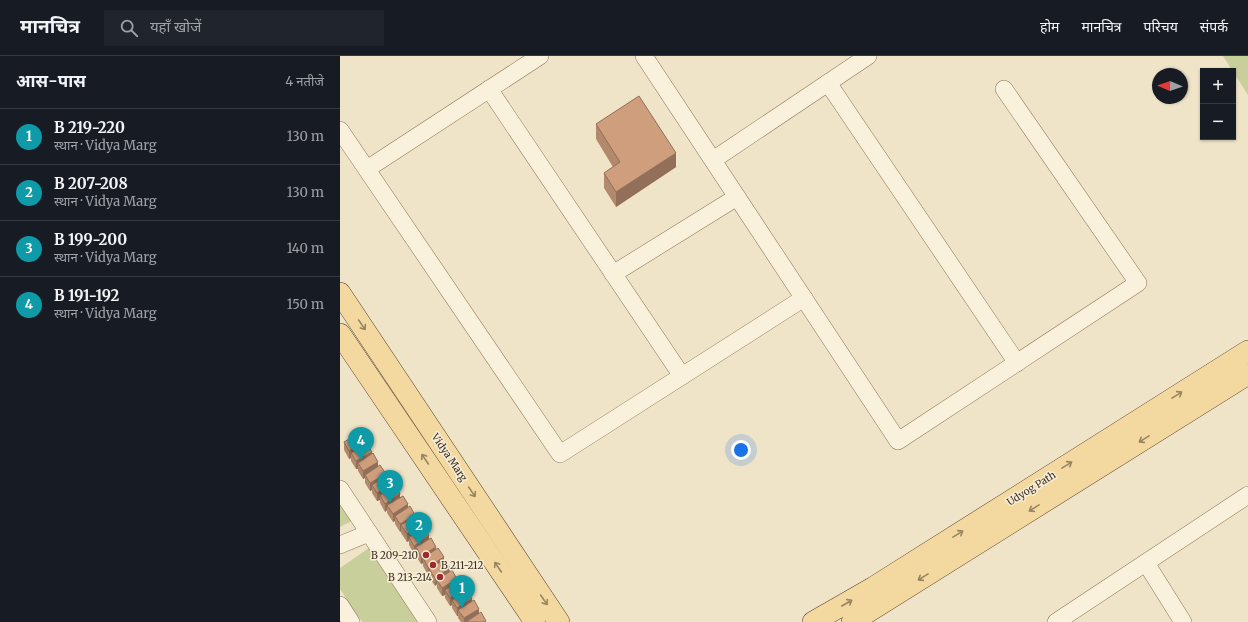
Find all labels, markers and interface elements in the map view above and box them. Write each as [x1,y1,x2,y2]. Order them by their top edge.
search box [104,10,384,46]
text: मानचित्र [20,14,80,38]
icon: search [118,17,140,39]
text: यहाँ खोजें [150,17,201,36]
text: होम [1040,18,1059,36]
text: मानचित्र [1081,18,1122,36]
text: परिचय [1144,18,1178,36]
text: संपर्क [1200,18,1228,36]
north arrow [1152,68,1188,104]
map controls [1200,68,1236,140]
button: + [1200,68,1236,104]
text: आस-पास [16,70,86,92]
text: 4 नतीजे [285,73,324,90]
button: − [1200,104,1236,140]
text: B 219-220 [54,118,125,137]
text: 1 [26,128,32,145]
text: 130 m [287,128,324,145]
text: स्थान · Vidya Marg [54,137,157,154]
text: B 207-208 [54,174,128,193]
text: 2 [25,184,33,201]
text: 130 m [287,184,324,201]
text: स्थान · Vidya Marg [54,193,157,210]
text: B 199-200 [54,230,127,249]
text: 3 [25,240,33,257]
text: 140 m [287,240,324,257]
text: स्थान · Vidya Marg [54,249,157,266]
text: B 191-192 [54,286,119,305]
text: 4 [25,296,33,313]
text: 150 m [287,296,324,313]
text: स्थान · Vidya Marg [54,305,157,322]
one-way arrow [358,319,366,331]
one-way arrow [1171,391,1183,399]
pin: 4 [348,427,374,460]
street label: Vidya Marg [428,430,470,484]
one-way arrow [1138,436,1150,444]
your location [731,440,751,460]
one-way arrow [421,454,429,465]
one-way arrow [1062,460,1073,469]
street label: Udyog Path [1004,468,1058,509]
pin: 3 [377,470,403,503]
one-way arrow [469,486,477,498]
one-way arrow [1028,505,1040,513]
pin: 2 [406,512,432,545]
one-way arrow [952,530,963,538]
place label: B 209-210 [371,549,418,562]
marker: B 209-210 [421,550,431,560]
place label: B 211-212 [441,559,483,572]
marker: B 211-212 [428,560,438,570]
one-way arrow [494,561,502,572]
place label: B 213-214 [388,571,432,584]
marker: B 213-214 [435,572,445,582]
one-way arrow [917,574,929,582]
pin: 1 [449,575,475,608]
one-way arrow [541,594,549,606]
one-way arrow [841,598,853,606]

